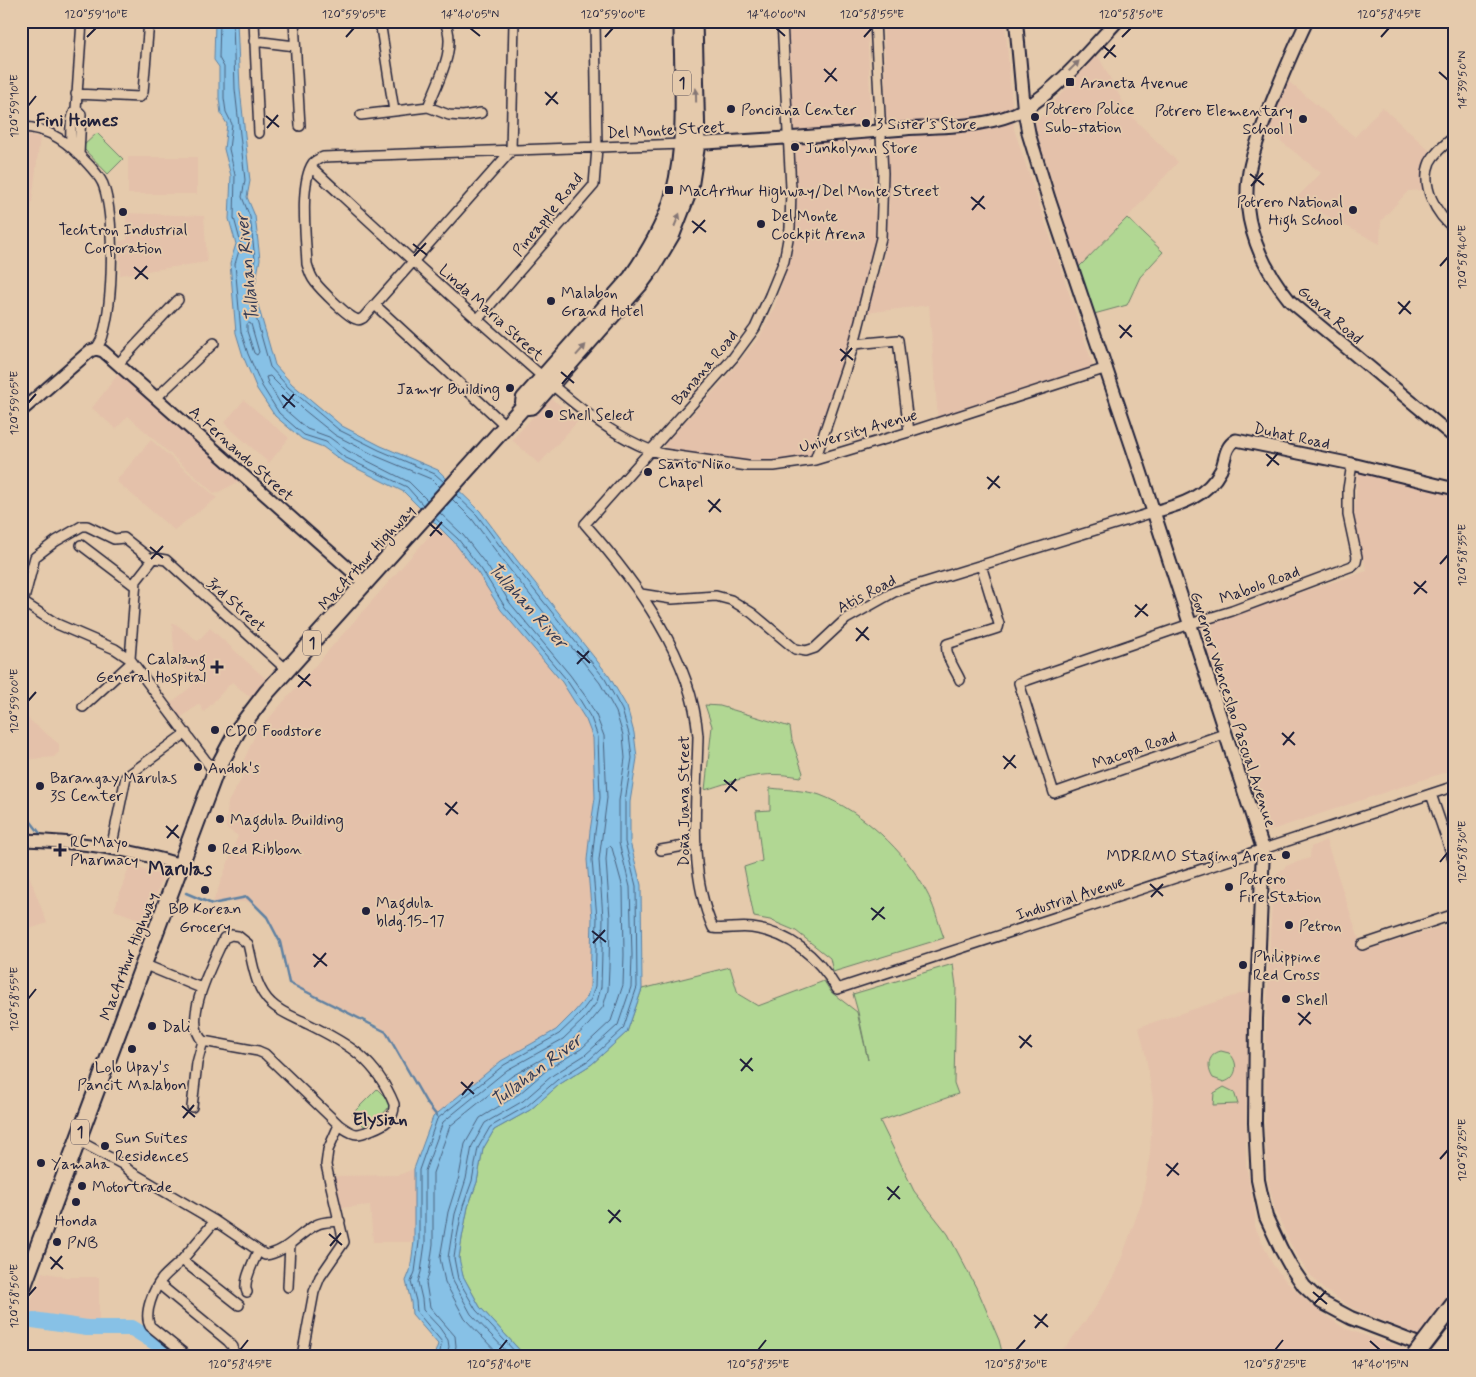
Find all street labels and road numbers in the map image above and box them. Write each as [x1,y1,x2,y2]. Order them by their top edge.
road number: 1 [673,70,691,96]
street label: Del Monte Street [607,117,726,144]
street label: Pineapple Road [508,169,588,261]
street label: Linda Maria Street [434,260,549,366]
street label: Guava Road [1293,281,1367,349]
street label: Banana Road [667,326,743,410]
street label: A. Fernando Street [184,402,298,507]
street label: University Avenue [797,405,920,458]
street label: Duhat Road [1251,418,1332,455]
street label: MacArthur Highway [314,501,421,616]
street label: Mabolo Road [1216,561,1303,610]
street label: Atis Road [833,570,900,619]
street label: 3rd Street [202,573,270,638]
street label: Governor Wenceslao Pascual Avenue [1184,589,1281,830]
road number: 1 [303,630,321,656]
street label: Macopa Road [1090,726,1179,775]
street label: Doña Juana Street [674,735,695,867]
street label: Industrial Avenue [1013,871,1128,926]
street label: MacArthur Highway [95,890,164,1024]
road number: 1 [71,1120,89,1144]

